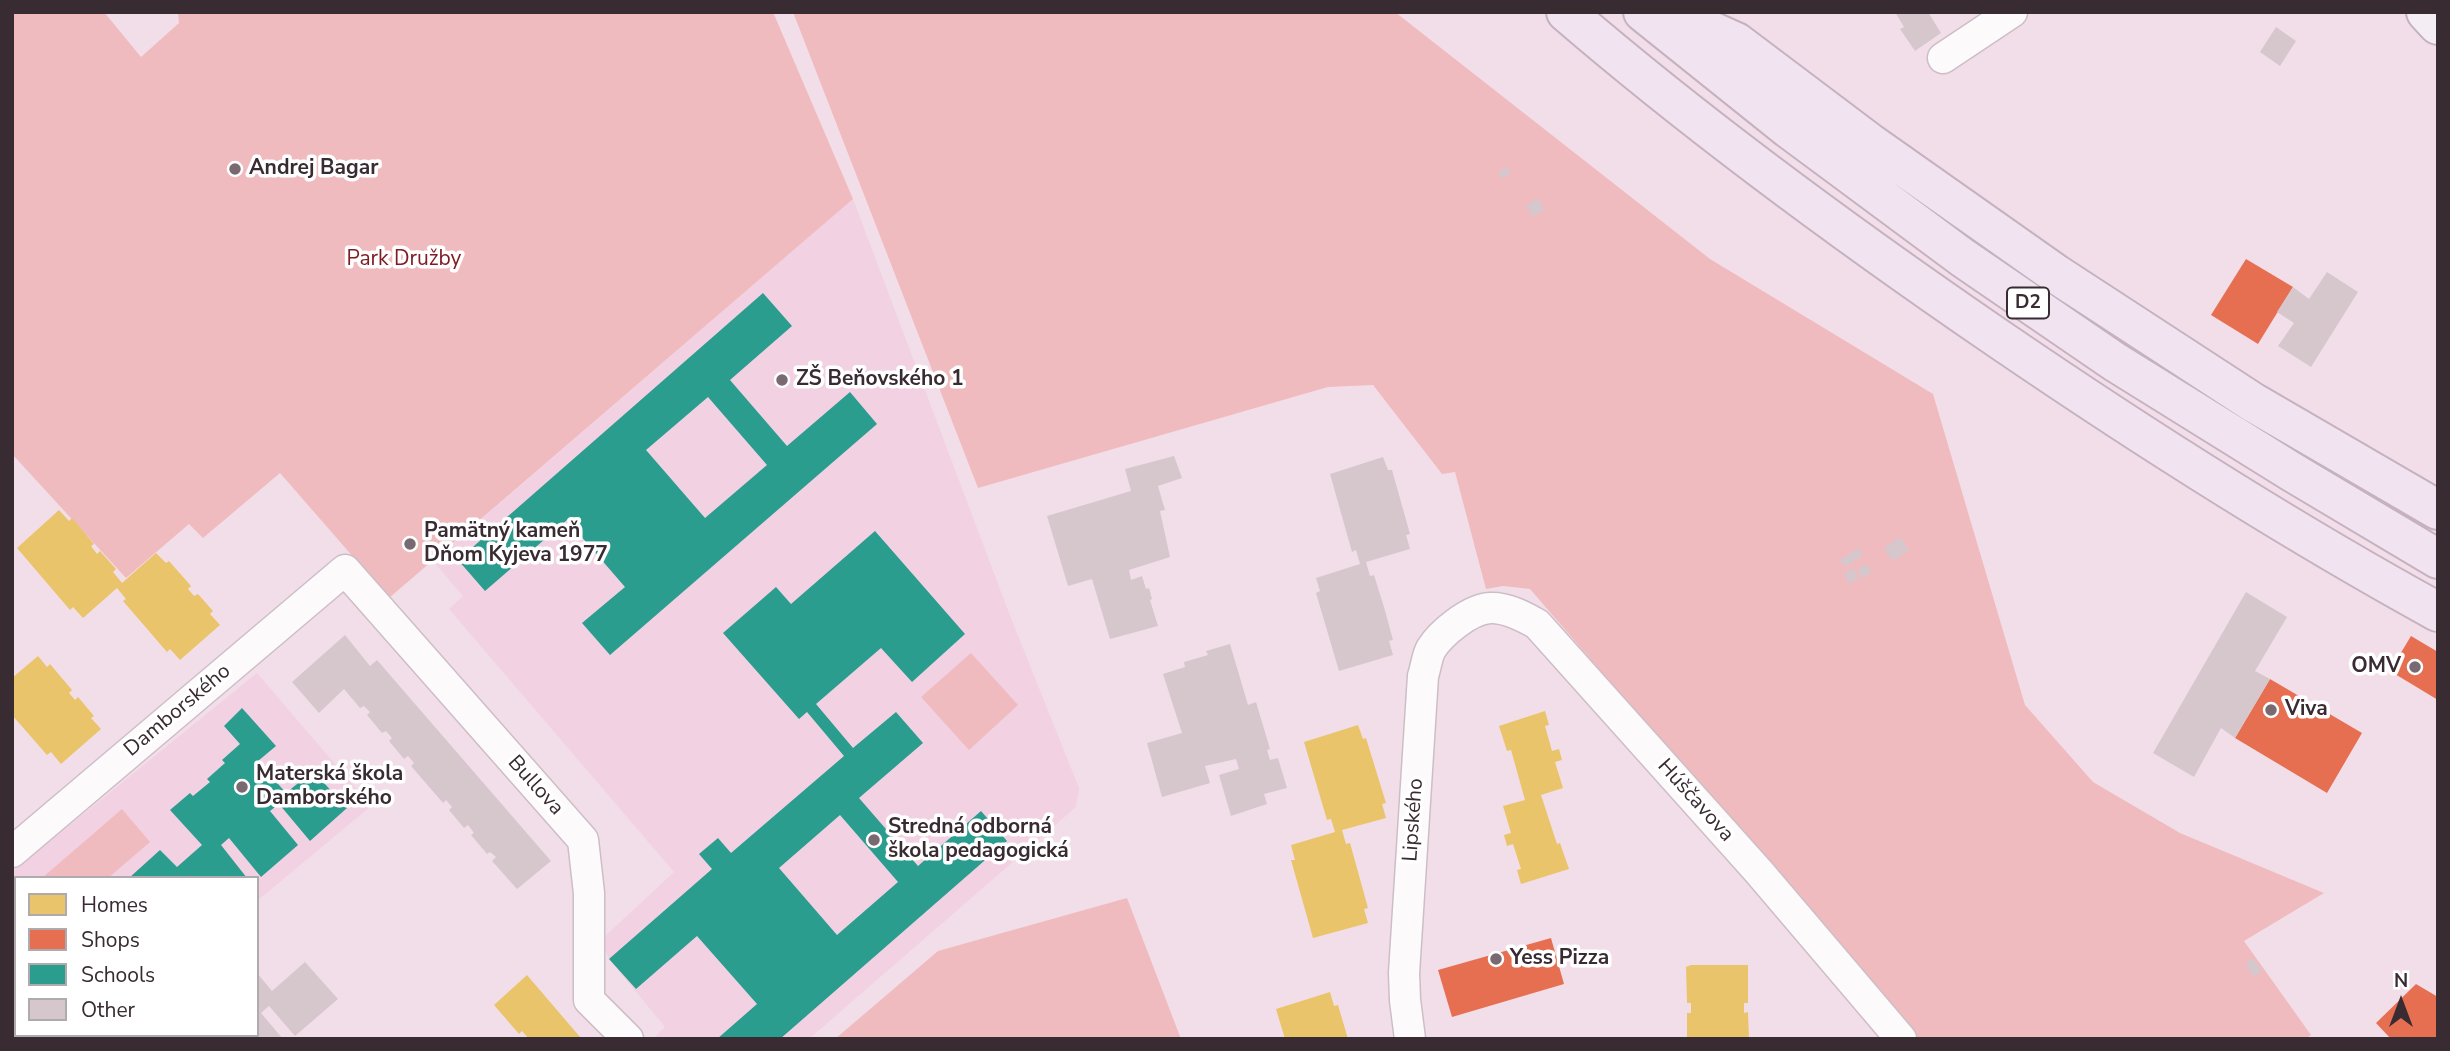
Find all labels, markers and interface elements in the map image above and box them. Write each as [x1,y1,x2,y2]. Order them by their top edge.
place label: Andrej Bagar [249,156,378,182]
marker: Andrej Bagar [227,161,243,177]
park label: Park Družby [347,247,461,273]
road number: D2 [2007,288,2049,318]
place label: ZŠ Beňovského 1 [796,367,964,393]
marker: ZŠ Beňovského 1 [774,372,790,388]
place label: Pamätný kameň Dňom Kyjeva 1977 [424,519,608,569]
marker: Pamätný kameň Dňom Kyjeva 1977 [402,536,418,552]
place label: OMV [2351,654,2401,680]
street label: Damborského [120,659,236,763]
marker: OMV [2407,659,2423,675]
place label: Viva [2285,697,2328,723]
marker: Viva [2263,702,2279,718]
street label: Bullova [502,751,568,821]
street label: Húščavova [1651,755,1739,847]
place label: Materská škola Damborského [256,762,403,812]
street label: Lipského [1399,777,1429,863]
marker: Materská škola Damborského [234,779,250,795]
place label: Stredná odborná škola pedagogická [888,815,1069,865]
marker: Stredná odborná škola pedagogická [866,832,882,848]
legend [14,876,259,1037]
text: Homes [81,891,148,919]
text: Shops [81,926,140,954]
place label: Yess Pizza [1510,946,1609,972]
marker: Yess Pizza [1488,951,1504,967]
text: Schools [81,961,155,989]
north arrow [2366,967,2436,1037]
text: N [2394,968,2408,994]
text: Other [81,996,135,1024]

